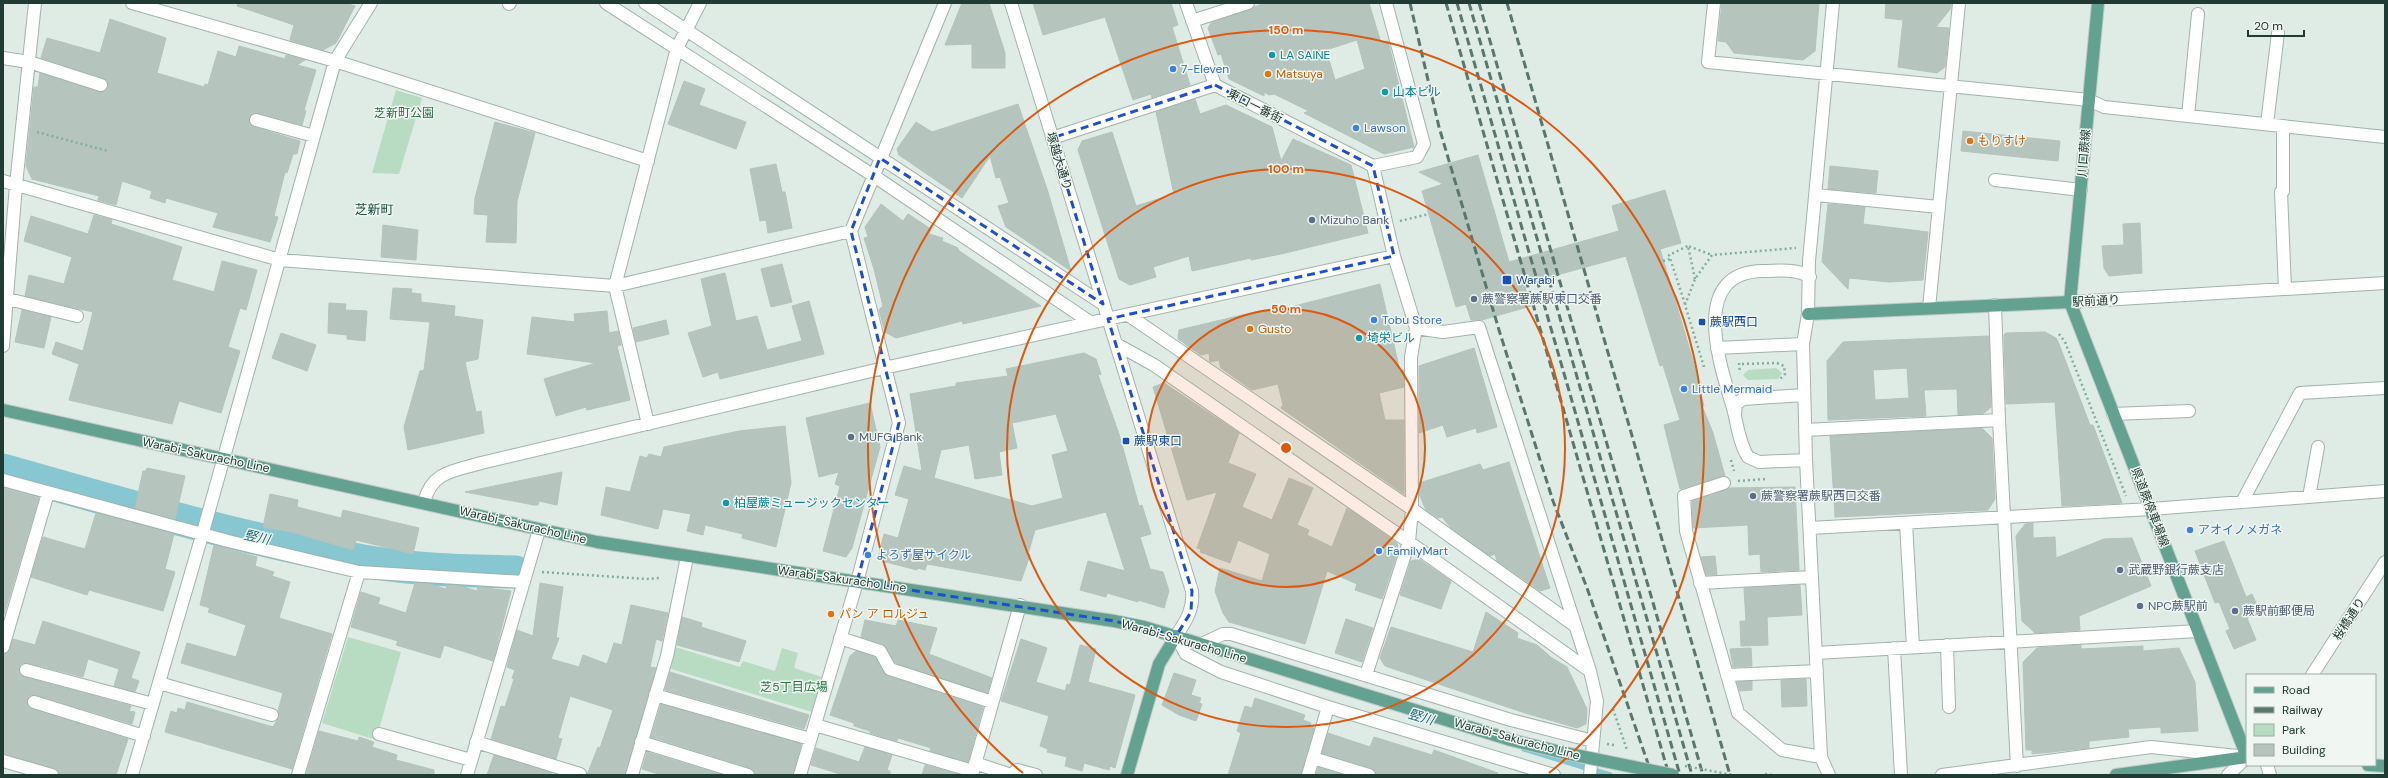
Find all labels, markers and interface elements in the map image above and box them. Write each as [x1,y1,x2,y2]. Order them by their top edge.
scale bar [2248,12,2304,38]
text: 20 m [2254,18,2283,34]
text: 150 m [1269,22,1303,38]
place label: LA SAINE [1280,47,1331,63]
marker: LA SAINE [1267,50,1277,60]
place label: 7-Eleven [1181,61,1229,77]
marker: 7-Eleven [1168,64,1178,74]
place label: Matsuya [1276,66,1323,82]
marker: Matsuya [1263,69,1273,79]
place label: 山本ビル [1393,84,1441,100]
street label: 東口一番街 [1225,85,1285,127]
marker: 山本ビル [1380,87,1390,97]
park label: 芝新町公園 [374,105,434,121]
place label: Lawson [1364,120,1406,136]
marker: Lawson [1351,123,1361,133]
street label: 川口蕨線 [2074,128,2094,178]
street label: 塚越大通り [1043,130,1075,192]
place label: もりすけ [1978,133,2026,149]
marker: もりすけ [1965,136,1975,146]
text: 100 m [1268,161,1304,177]
district label: 芝新町 [354,201,394,218]
place label: Mizuho Bank [1320,212,1389,228]
marker: Mizuho Bank [1307,215,1317,225]
place label: Warabi [1516,272,1555,288]
marker: Warabi [1501,274,1513,286]
place label: 蕨警察署蕨駅東口交番 [1482,291,1602,307]
street label: 駅前通り [2072,292,2120,310]
marker: 蕨警察署蕨駅東口交番 [1469,294,1479,304]
text: 50 m [1271,301,1301,317]
place label: Tobu Store [1382,312,1442,328]
place label: 蕨駅西口 [1710,314,1758,330]
marker: Tobu Store [1369,315,1379,325]
marker: 蕨駅西口 [1697,317,1707,327]
place label: Gusto [1258,321,1291,337]
marker: Gusto [1245,324,1255,334]
place label: 埼栄ビル [1367,330,1415,346]
marker: 埼栄ビル [1354,333,1364,343]
place label: Little Mermaid [1692,381,1772,397]
marker: Little Mermaid [1679,384,1689,394]
place label: MUFG Bank [859,429,922,445]
marker: MUFG Bank [846,432,856,442]
place label: 蕨駅東口 [1134,433,1182,449]
street label: Warabi-Sakuracho Line [141,434,271,476]
marker: 蕨駅東口 [1121,436,1131,446]
centre of rings [1279,441,1293,455]
street label: 県道蕨停車場線 [2127,465,2173,549]
place label: 蕨警察署蕨駅西口交番 [1761,488,1881,504]
marker: 蕨警察署蕨駅西口交番 [1748,491,1758,501]
place label: 柏屋蕨ミュージックセンター [734,495,890,511]
marker: 柏屋蕨ミュージックセンター [721,498,731,508]
street label: Warabi-Sakuracho Line [458,503,588,547]
place label: アオイノメガネ [2198,522,2282,538]
marker: アオイノメガネ [2185,525,2195,535]
water label: 竪川 [243,526,273,548]
place label: FamilyMart [1387,543,1449,559]
marker: FamilyMart [1374,546,1384,556]
place label: よろず屋サイクル [876,547,971,563]
marker: よろず屋サイクル [863,550,873,560]
street label: Warabi-Sakuracho Line [777,562,908,596]
place label: 武蔵野銀行蕨支店 [2128,562,2224,578]
marker: 武蔵野銀行蕨支店 [2115,565,2125,575]
street label: 桜橋通り [2329,595,2369,643]
place label: NPC蕨駅前 [2148,598,2208,614]
marker: NPC蕨駅前 [2135,601,2145,611]
place label: 蕨駅前郵便局 [2243,603,2315,619]
place label: パン ア ロルジュ [839,606,929,622]
marker: 蕨駅前郵便局 [2230,606,2240,616]
marker: パン ア ロルジュ [826,609,836,619]
street label: Warabi-Sakuracho Line [1119,615,1249,667]
legend [2246,674,2376,766]
park label: 芝5丁目広場 [760,679,828,695]
text: Road [2282,682,2310,698]
text: Railway [2282,702,2323,718]
water label: 竪川 [1406,705,1438,730]
street label: Warabi-Sakuracho Line [1452,714,1582,764]
text: Park [2282,722,2306,738]
text: Building [2282,742,2326,758]

